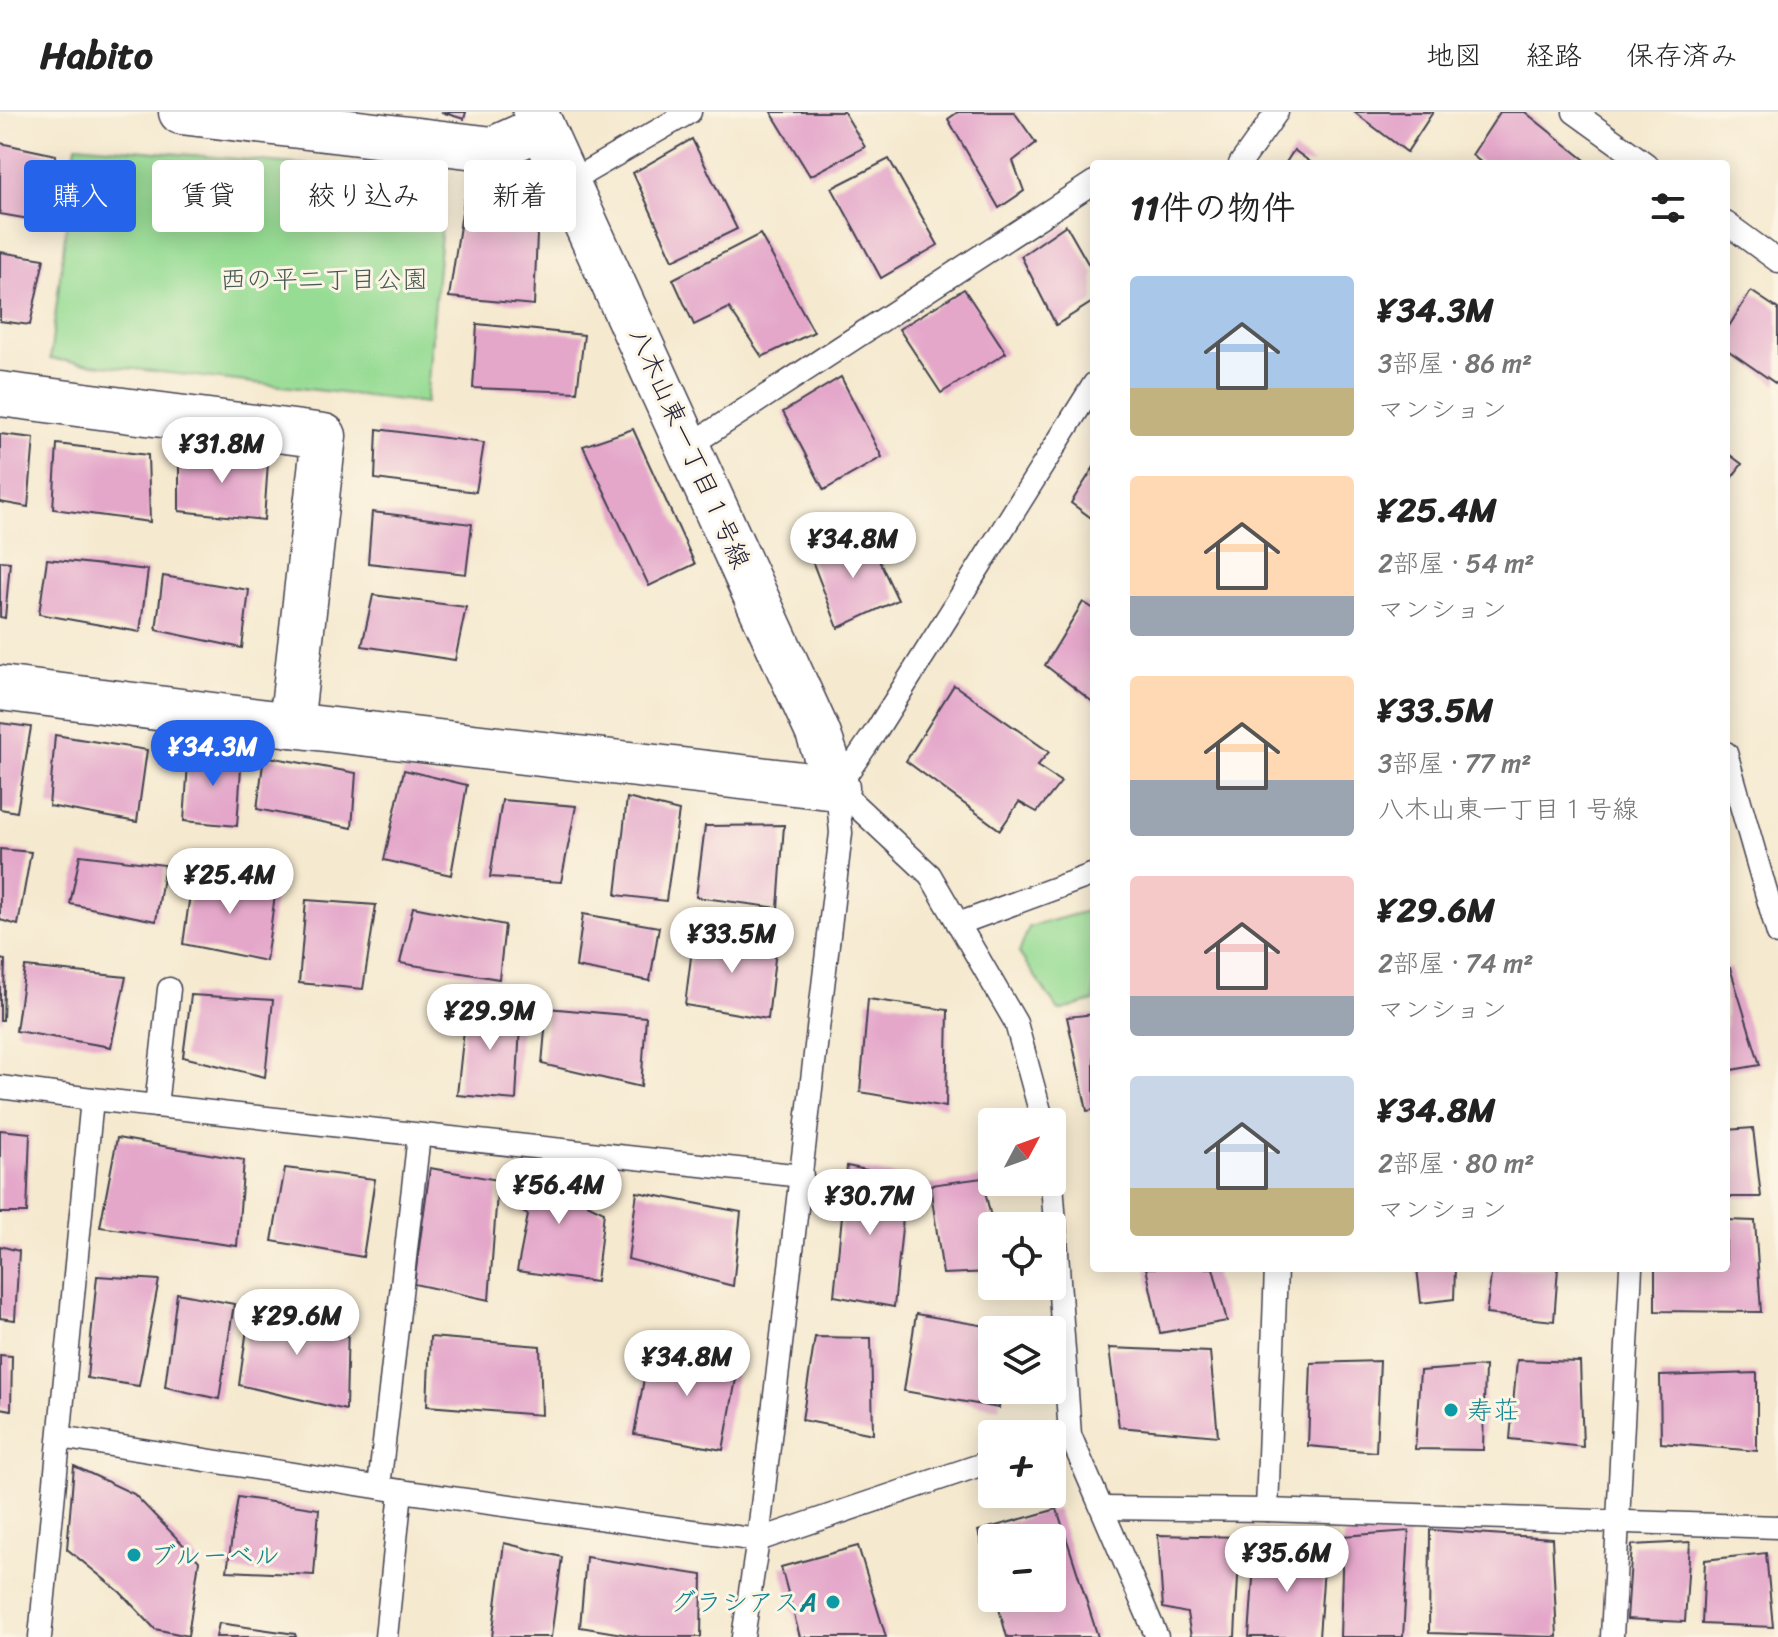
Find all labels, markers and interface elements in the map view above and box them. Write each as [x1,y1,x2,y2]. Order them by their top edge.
text: Habito [40,22,153,89]
text: 地図 [1426,31,1482,80]
text: 経路 [1526,31,1582,80]
text: 保存済み [1626,31,1738,80]
chip: 購入 [24,160,136,232]
chip: 賃貸 [152,160,264,232]
chip: 絞り込み [280,160,448,232]
chip: 新着 [464,160,576,232]
text: 11件の物件 [1130,178,1295,238]
icon: filters [1646,186,1690,230]
park label: 西の平二丁目公園 [220,256,428,302]
text: ¥34.3M [1378,280,1493,340]
icon: home [1194,308,1290,404]
street label: 八木山東一丁目１号線 [616,320,764,576]
text: 3部屋 · 86 m² [1378,340,1532,386]
text: マンション [1378,386,1507,432]
pin: ¥31.8M [157,417,287,485]
text: ¥31.8M [180,420,264,466]
text: ¥25.4M [1378,480,1497,540]
icon: home [1194,508,1290,604]
pin: ¥34.8M [788,512,918,580]
text: ¥34.8M [808,515,898,561]
text: 2部屋 · 54 m² [1378,540,1535,586]
text: マンション [1378,586,1507,632]
text: ¥33.5M [1378,680,1493,740]
icon: home [1194,708,1290,804]
pin: ¥34.3M [148,720,278,788]
text: ¥34.3M [169,723,257,769]
text: 3部屋 · 77 m² [1378,740,1531,786]
text: 八木山東一丁目１号線 [1378,786,1638,832]
pin: ¥25.4M [165,848,295,916]
text: ¥25.4M [185,851,275,897]
text: ¥29.6M [1378,880,1495,940]
pin: ¥33.5M [667,907,797,975]
icon: home [1194,908,1290,1004]
text: ¥33.5M [688,910,776,956]
text: 2部屋 · 74 m² [1378,940,1534,986]
pin: ¥29.9M [425,984,555,1052]
text: マンション [1378,986,1507,1032]
text: ¥29.9M [445,987,535,1033]
text: ¥34.8M [1378,1080,1495,1140]
north arrow [978,1108,1066,1196]
map controls [978,1108,1066,1612]
icon: home [1194,1108,1290,1204]
text: 2部屋 · 80 m² [1378,1140,1535,1186]
pin: ¥56.4M [494,1158,624,1226]
text: ¥56.4M [514,1161,604,1207]
pin: ¥30.7M [805,1169,935,1237]
text: ¥30.7M [825,1172,915,1218]
text: マンション [1378,1186,1507,1232]
button: locate [978,1212,1066,1300]
pin: ¥29.6M [232,1289,362,1357]
text: ¥29.6M [252,1292,342,1338]
button: layers [978,1316,1066,1404]
pin: ¥34.8M [622,1330,752,1398]
text: ¥34.8M [642,1333,732,1379]
place label: 寿荘 [1467,1387,1519,1433]
marker: 寿荘 [1442,1401,1460,1419]
button: + [978,1420,1066,1508]
button: − [978,1524,1066,1612]
pin: ¥35.6M [1222,1526,1352,1594]
text: ¥35.6M [1243,1529,1331,1575]
place label: ブルーベル [150,1532,280,1578]
marker: ブルーベル [125,1546,143,1564]
place label: グラシアスA [670,1579,817,1625]
marker: グラシアスA [824,1593,842,1611]

